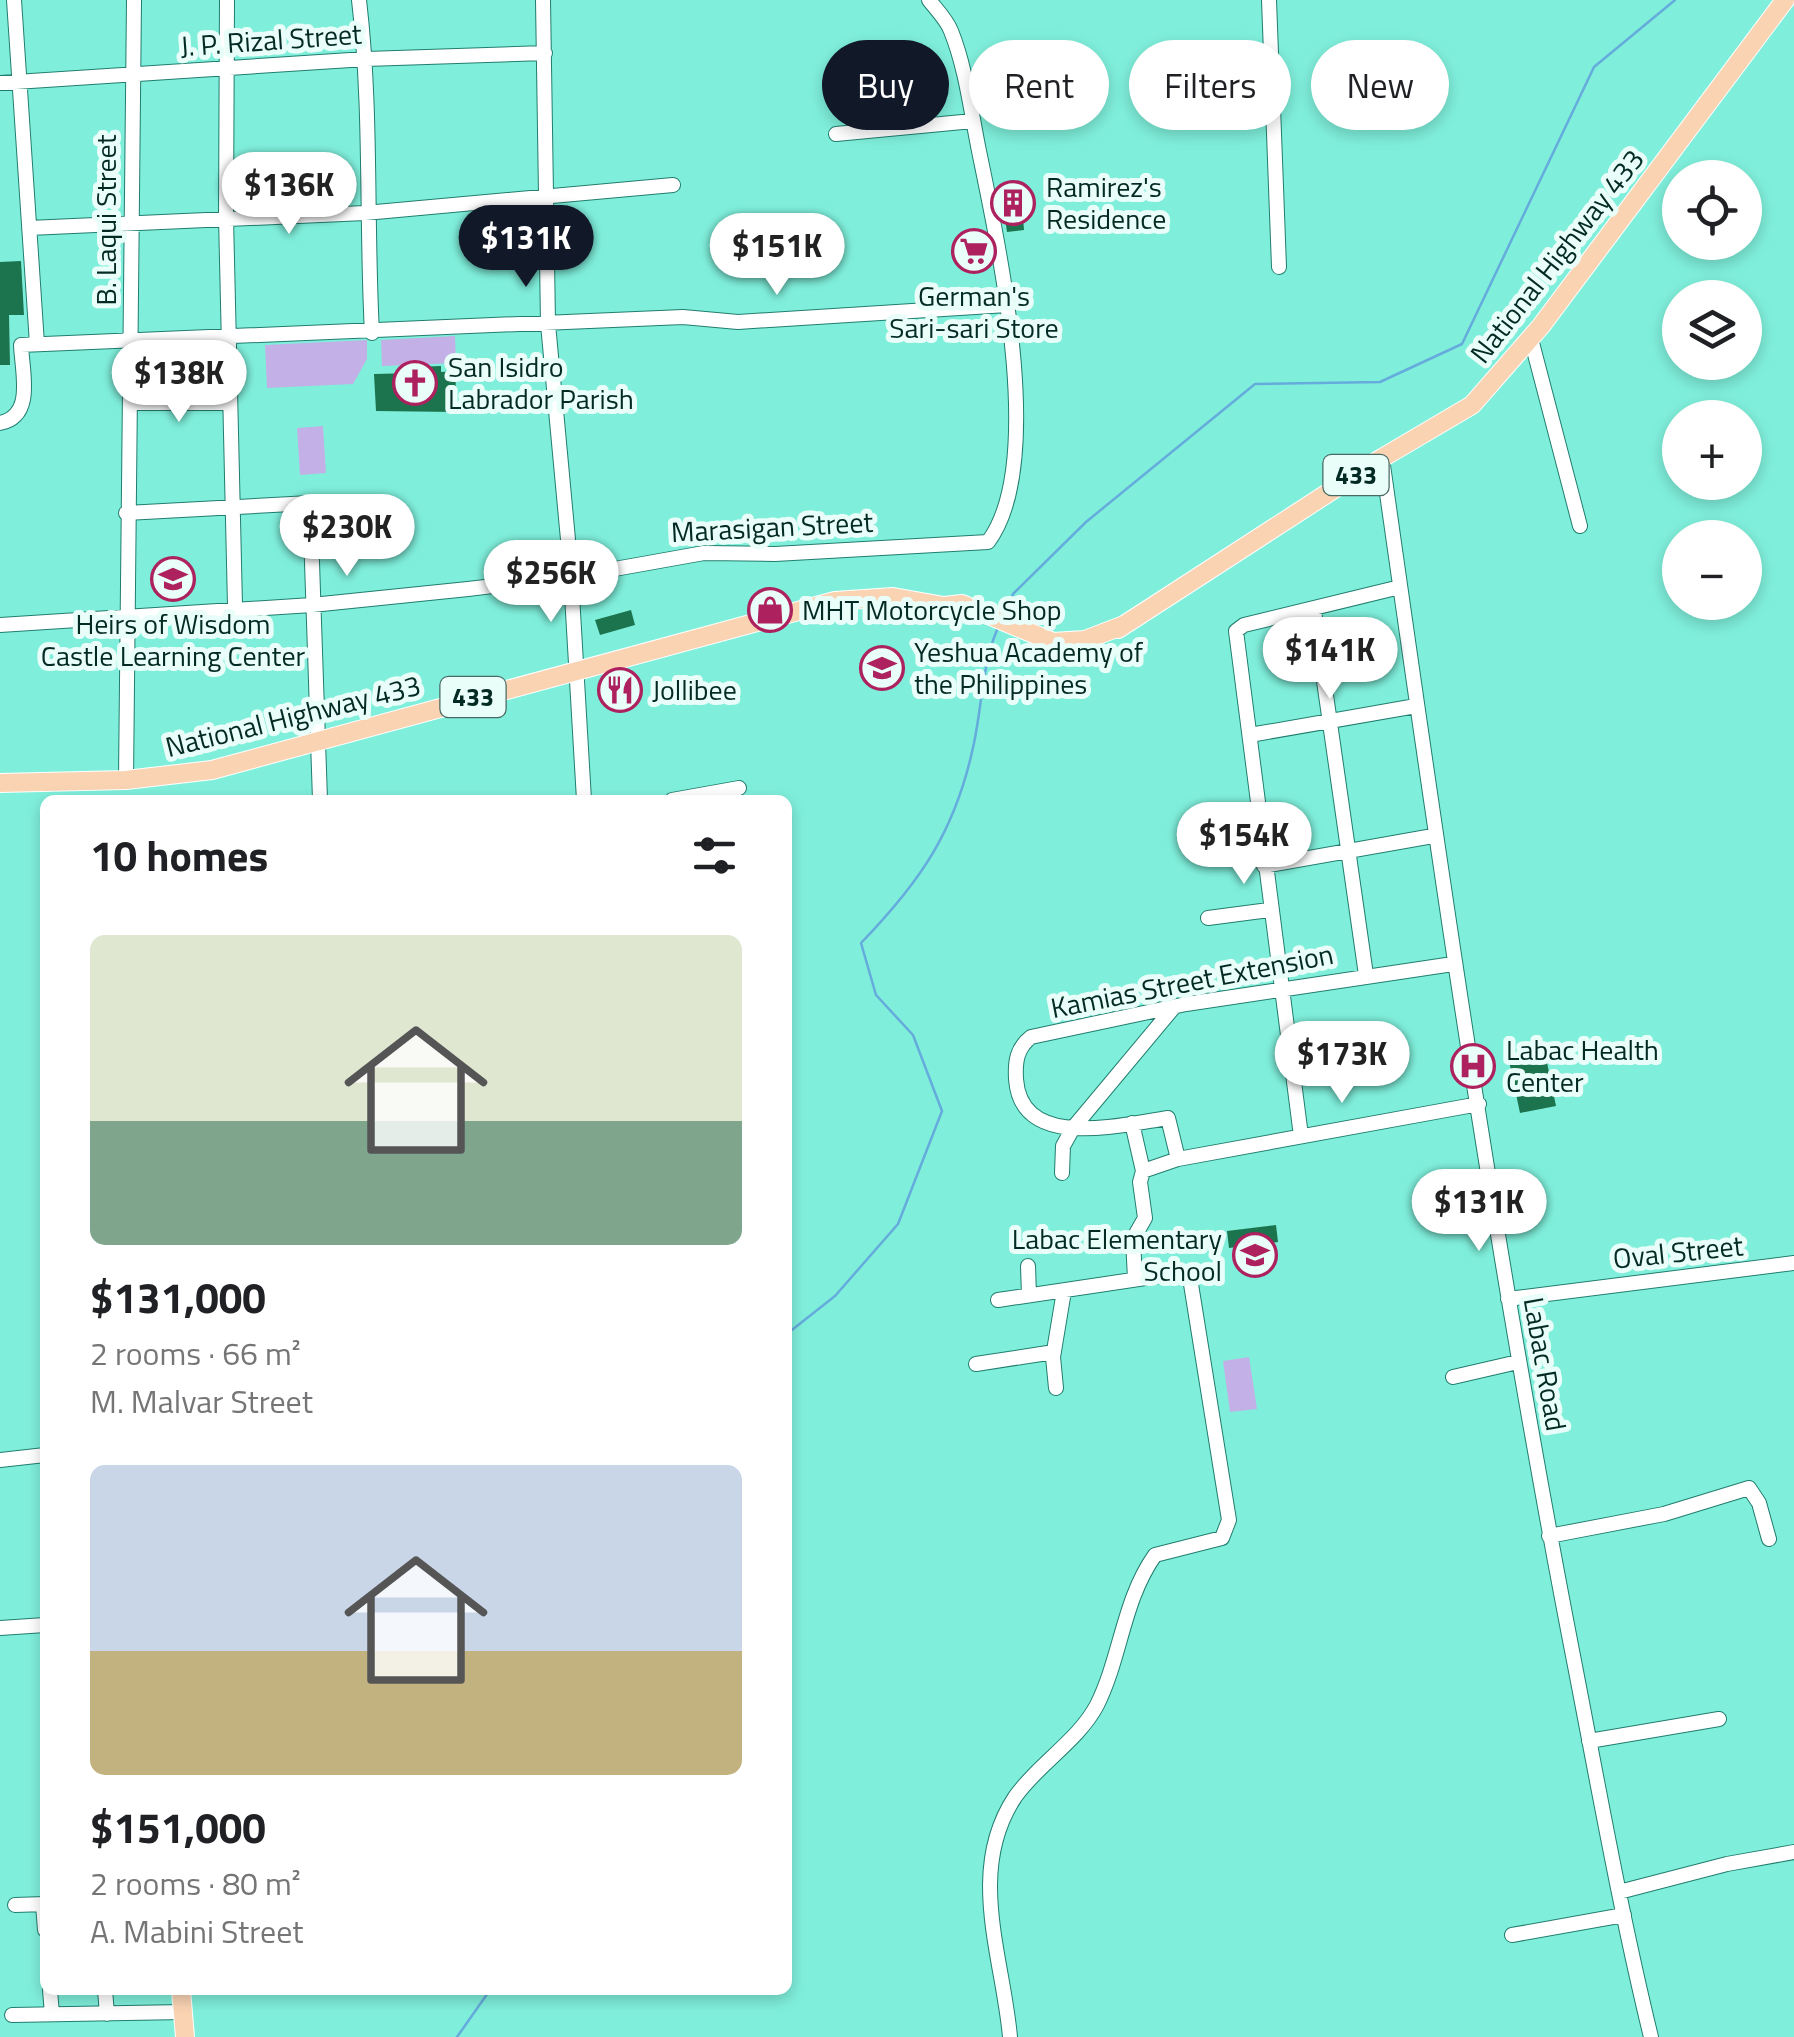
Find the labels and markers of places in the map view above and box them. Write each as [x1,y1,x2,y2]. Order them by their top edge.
pin: $136K [219,152,359,237]
place label: Ramirez's Residence [1046,165,1166,240]
building icon: Ramirez's Residence [990,180,1036,226]
pin: $131K [456,205,596,290]
pin: $151K [707,213,847,298]
supermarket icon: German's Sari-sari Store [951,228,997,274]
place label: German's Sari-sari Store [889,274,1059,349]
pin: $138K [109,340,249,425]
place label: San Isidro Labrador Parish [448,345,634,420]
church icon: San Isidro Labrador Parish [392,360,438,406]
pin: $230K [277,494,417,579]
pin: $256K [481,540,621,625]
school or university icon: Heirs of Wisdom Castle Learning Center [150,556,196,602]
shop icon: MHT Motorcycle Shop [747,587,793,633]
place label: MHT Motorcycle Shop [802,588,1062,631]
place label: Heirs of Wisdom Castle Learning Center [41,602,306,677]
pin: $141K [1260,617,1400,702]
place label: Yeshua Academy of the Philippines [914,630,1144,705]
school or university icon: Yeshua Academy of the Philippines [859,645,905,691]
restaurant icon: Jollibee [597,667,643,713]
place label: Jollibee [652,668,737,711]
pin: $154K [1174,802,1314,887]
pin: $173K [1272,1021,1412,1106]
place label: Labac Health Center [1506,1028,1659,1103]
hospital icon: Labac Health Center [1450,1043,1496,1089]
pin: $131K [1409,1169,1549,1254]
place label: Labac Elementary School [1012,1217,1222,1292]
school or university icon: Labac Elementary School [1232,1232,1278,1278]

